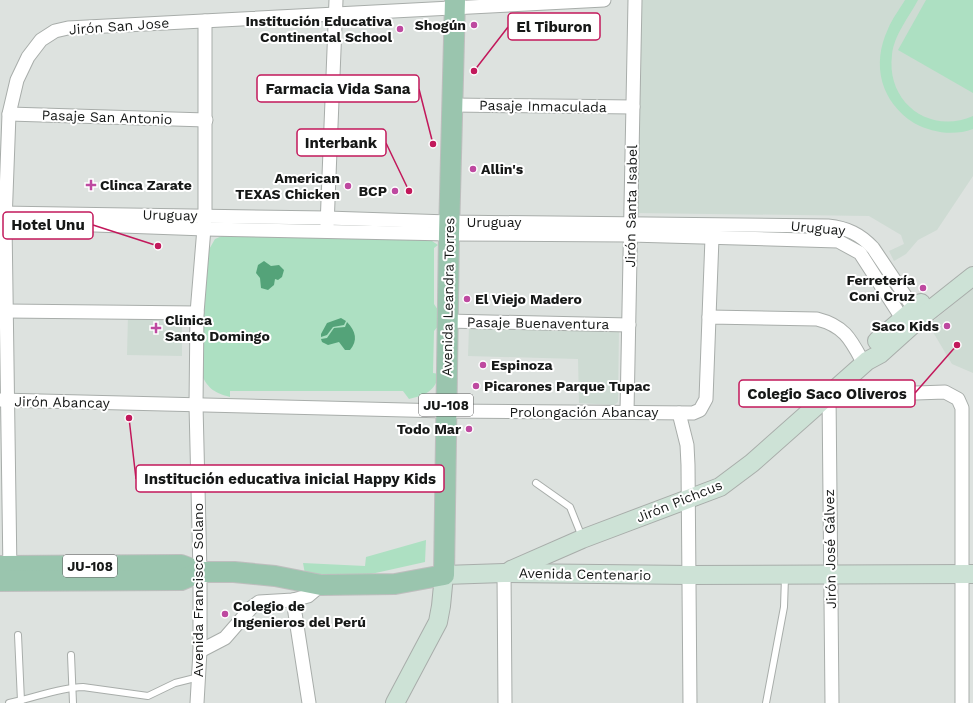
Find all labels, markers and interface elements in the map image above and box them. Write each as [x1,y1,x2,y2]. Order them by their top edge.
place label: Institución Educativa Continental School [245,13,393,45]
callout: El Tiburon [508,13,600,40]
street label: Jirón San Jose [68,15,170,37]
place label: Shogún [415,17,466,33]
text: El Tiburon [516,18,592,36]
marker: Shogún [469,20,479,30]
marker: Institución Educativa Continental School [395,24,405,34]
callout: Farmacia Vida Sana [257,75,419,102]
text: Farmacia Vida Sana [266,80,411,98]
street label: Pasaje Inmaculada [479,97,607,115]
street label: Pasaje San Antonio [41,107,173,127]
callout: Interbank [297,129,386,156]
text: Interbank [305,134,378,152]
street label: Jirón Santa Isabel [622,144,640,268]
place label: Allin's [481,161,524,177]
marker: Allin's [468,164,478,174]
place label: American TEXAS Chicken [235,170,340,202]
place label: Clinca Zarate [100,177,192,193]
marker: Clinca Zarate [85,179,97,191]
marker: American TEXAS Chicken [343,181,353,191]
place label: BCP [359,183,387,199]
marker: BCP [390,186,400,196]
street label: Uruguay [142,207,198,223]
callout: Hotel Unu [3,212,93,239]
street label: Uruguay [466,214,522,230]
text: Hotel Unu [11,216,85,234]
street label: Avenida Leandra Torres [439,217,457,377]
street label: Uruguay [790,218,847,238]
place label: Ferretería Coni Cruz [847,272,916,304]
marker: Ferretería Coni Cruz [918,283,928,293]
place label: El Viejo Madero [475,291,582,307]
marker: El Viejo Madero [462,294,472,304]
place label: Clinica Santo Domingo [165,312,270,344]
street label: Pasaje Buenaventura [467,314,609,332]
place label: Saco Kids [872,318,940,334]
marker: Saco Kids [942,321,952,331]
marker: Clinica Santo Domingo [150,322,162,334]
place label: Espinoza [491,357,553,373]
marker: Espinoza [478,360,488,370]
place label: Picarones Parque Tupac [484,378,650,394]
callout: Colegio Saco Oliveros [739,380,915,407]
marker: Picarones Parque Tupac [471,381,481,391]
text: Colegio Saco Oliveros [747,385,907,403]
street label: Jirón Abancay [14,393,111,411]
road number: JU-108 [419,394,473,416]
street label: Prolongación Abancay [509,404,659,420]
place label: Todo Mar [397,421,461,437]
marker: Todo Mar [464,424,474,434]
callout: Institución educativa inicial Happy Kids [136,465,444,492]
text: Institución educativa inicial Happy Kids [144,470,436,488]
street label: Jirón Pichcus [634,476,724,526]
street label: Jirón José Gálvez [821,489,839,609]
street label: Avenida Francisco Solano [190,503,206,677]
road number: JU-108 [63,555,117,577]
street label: Avenida Centenario [519,565,651,583]
place label: Colegio de Ingenieros del Perú [233,598,366,630]
marker: Colegio de Ingenieros del Perú [220,609,230,619]

